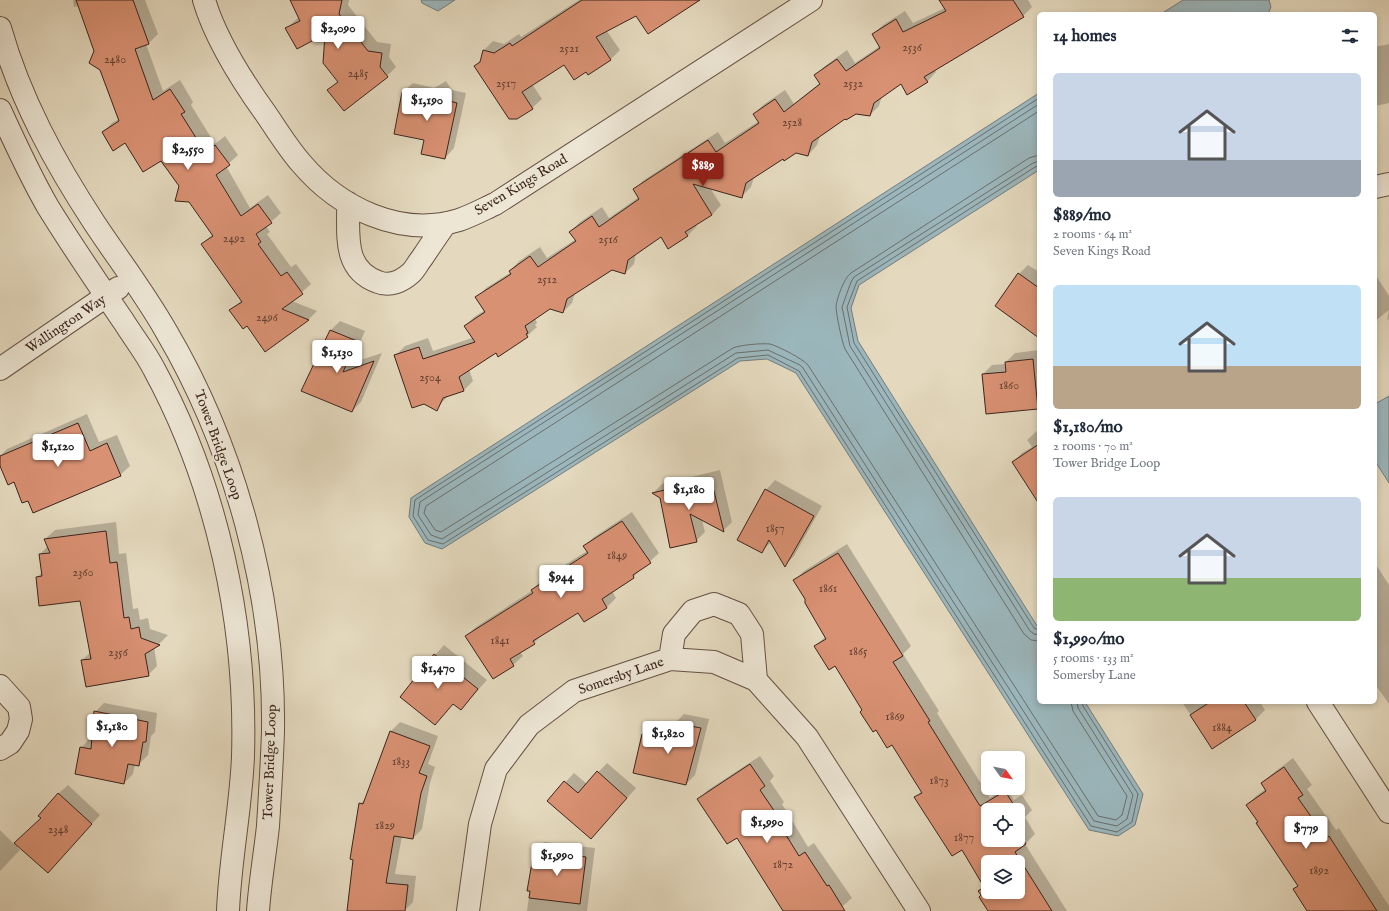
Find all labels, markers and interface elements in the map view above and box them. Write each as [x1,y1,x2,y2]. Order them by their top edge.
pin: $2,090 [305,16,371,50]
text: $2,090 [320,20,356,37]
icon: filters [1339,25,1361,47]
text: 14 homes [1053,26,1116,47]
house number: 2536 [902,40,923,55]
house number: 2521 [559,41,579,56]
house number: 2480 [104,52,126,67]
house number: 2485 [348,66,369,81]
house number: 2517 [496,76,516,91]
house number: 2532 [843,76,863,91]
pin: $1,190 [394,88,460,122]
text: $1,190 [411,92,443,109]
icon: home [1171,99,1243,171]
house number: 2528 [782,115,802,130]
pin: $2,550 [155,137,221,171]
text: $2,550 [172,141,204,158]
street label: Seven Kings Road [471,150,571,220]
pin: $889 [679,153,727,187]
text: $889 [691,157,715,174]
text: $889/mo [1053,205,1111,226]
text: 2 rooms · 64 m² [1053,226,1132,243]
house number: 2492 [223,231,246,246]
house number: 2516 [598,232,619,247]
text: Seven Kings Road [1053,243,1151,260]
house number: 2512 [537,272,557,287]
street label: Wallington Way [22,290,110,357]
house number: 2496 [256,310,279,325]
icon: home [1171,311,1243,383]
pin: $1,130 [304,340,370,374]
text: $1,130 [321,344,353,361]
house number: 2504 [419,370,441,385]
house number: 1860 [999,378,1019,393]
street label: Tower Bridge Loop [190,388,246,503]
text: $1,180/mo [1053,417,1123,438]
pin: $1,120 [25,434,91,468]
text: $1,120 [42,438,74,455]
text: 2 rooms · 70 m² [1053,438,1133,455]
text: Tower Bridge Loop [1053,455,1160,472]
pin: $1,180 [656,477,722,511]
text: $1,180 [673,481,705,498]
house number: 1857 [765,521,785,536]
icon: home [1171,523,1243,595]
house number: 1849 [607,548,627,563]
house number: 2360 [72,565,94,580]
pin: $944 [537,565,585,599]
text: $944 [548,569,574,586]
house number: 1861 [819,581,837,596]
text: $1,990/mo [1053,629,1125,650]
house number: 1841 [490,633,510,648]
house number: 1865 [849,644,868,659]
house number: 2356 [108,645,129,660]
text: 5 rooms · 133 m² [1053,650,1134,667]
street label: Somersby Lane [576,653,667,699]
pin: $1,470 [405,656,471,690]
text: $1,470 [421,660,455,677]
text: Somersby Lane [1053,667,1136,684]
street label: Tower Bridge Loop [259,704,281,820]
house number: 1869 [885,709,905,724]
pin: $1,180 [79,714,145,748]
text: $1,180 [96,718,128,735]
house number: 1884 [1212,720,1232,735]
pin: $1,820 [635,721,701,755]
text: $1,820 [651,725,685,742]
north arrow [981,751,1025,795]
map controls [981,751,1025,899]
house number: 1833 [392,754,410,769]
house number: 1873 [929,773,949,788]
button: locate [981,803,1025,847]
pin: $1,990 [734,810,800,844]
text: $1,990 [750,814,784,831]
pin: $779 [1282,816,1330,850]
house number: 1829 [375,818,395,833]
text: $779 [1293,820,1319,837]
house number: 2348 [48,822,69,837]
house number: 1877 [954,830,974,845]
pin: $1,990 [524,843,590,877]
text: $1,990 [540,847,574,864]
button: layers [981,855,1025,899]
house number: 1872 [773,857,794,872]
house number: 1892 [1309,863,1329,878]

